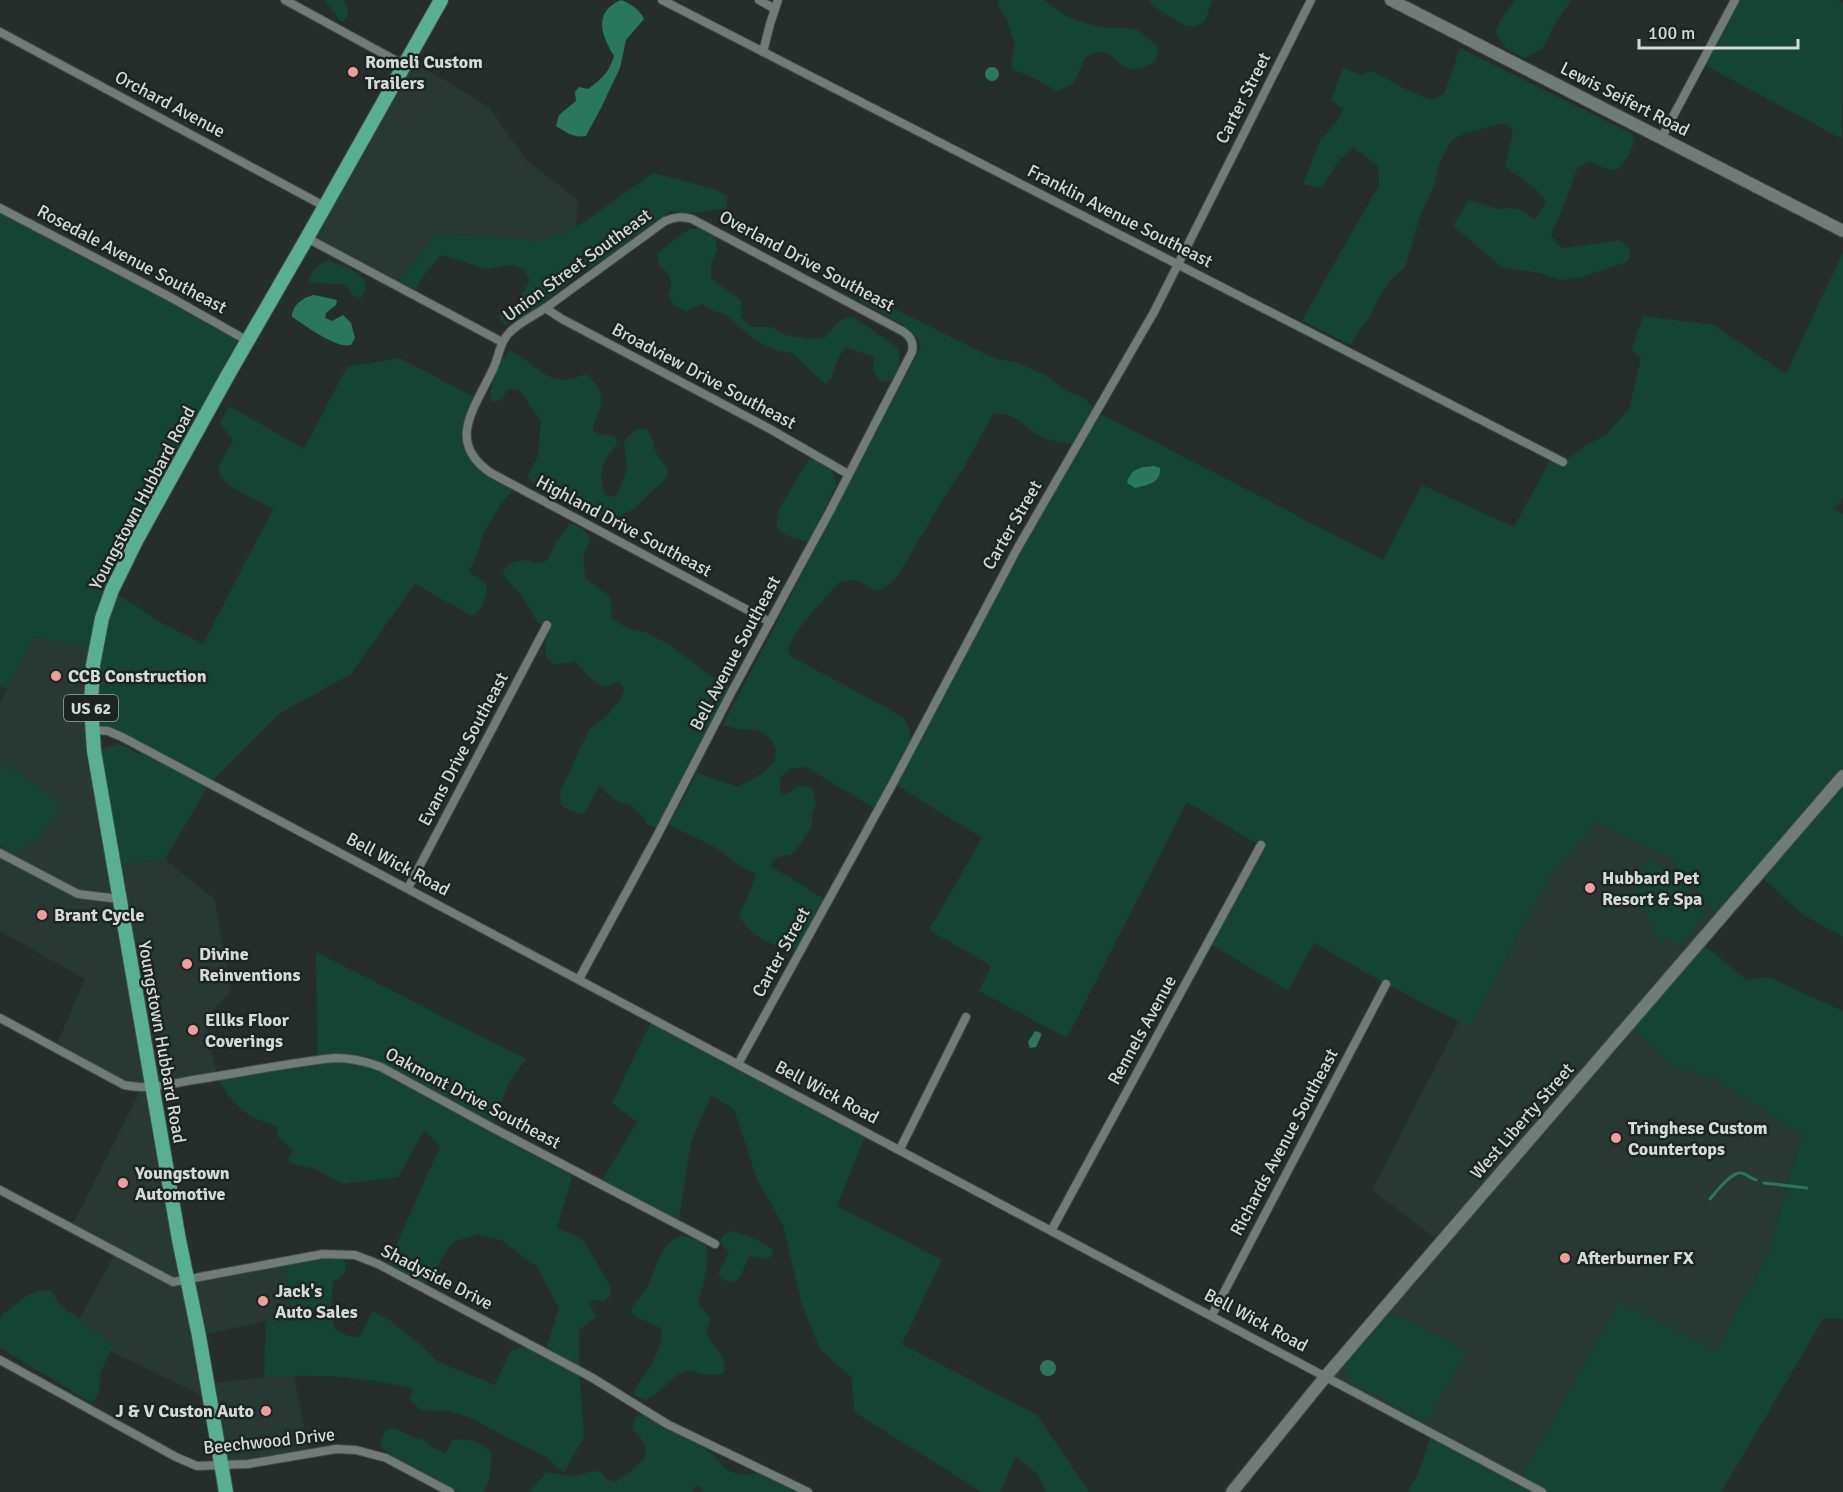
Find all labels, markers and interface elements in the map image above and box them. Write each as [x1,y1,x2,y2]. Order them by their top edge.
scale bar [1639,12,1798,50]
text: 100 m [1648,22,1695,44]
street label: Carter Street [1211,49,1275,147]
place label: Romeli Custom Trailers [365,51,483,94]
street label: Lewis Seifert Road [1557,57,1693,141]
marker: Romeli Custom Trailers [346,65,360,79]
street label: Orchard Avenue [111,66,229,142]
street label: Franklin Avenue Southeast [1024,160,1216,272]
street label: Rosedale Avenue Southeast [33,200,231,318]
street label: Union Street Southeast [498,204,656,326]
street label: Overland Drive Southeast [716,206,898,316]
street label: Broadview Drive Southeast [608,318,800,434]
street label: Youngstown Hubbard Road [84,402,200,594]
street label: Highland Drive Southeast [532,470,716,582]
street label: Carter Street [978,476,1046,574]
street label: Bell Avenue Southeast [685,572,785,734]
place label: CCB Construction [68,665,207,687]
street label: Evans Drive Southeast [413,668,513,830]
marker: CCB Construction [49,669,63,683]
road number: US 62 [64,695,118,721]
street label: Bell Wick Road [342,827,454,901]
place label: Hubbard Pet Resort & Spa [1602,867,1702,910]
marker: Hubbard Pet Resort & Spa [1583,881,1597,895]
street label: Carter Street [747,903,815,1001]
place label: Brant Cycle [54,904,144,926]
marker: Brant Cycle [35,908,49,922]
street label: Youngstown Hubbard Road [133,939,191,1145]
place label: Divine Reinventions [199,943,300,986]
marker: Divine Reinventions [180,957,194,971]
street label: Rennels Avenue [1103,971,1181,1089]
place label: Ellks Floor Coverings [205,1009,290,1052]
marker: Ellks Floor Coverings [186,1023,200,1037]
street label: Oakmont Drive Southeast [382,1042,564,1154]
street label: Richards Avenue Southeast [1225,1045,1343,1239]
street label: Bell Wick Road [771,1055,883,1129]
street label: West Liberty Street [1466,1058,1578,1184]
place label: Tringhese Custom Countertops [1628,1117,1768,1160]
marker: Tringhese Custom Countertops [1609,1131,1623,1145]
place label: Youngstown Automotive [134,1162,230,1205]
marker: Youngstown Automotive [116,1176,130,1190]
street label: Shadyside Drive [377,1239,497,1315]
place label: Afterburner FX [1577,1247,1694,1269]
marker: Afterburner FX [1558,1251,1572,1265]
place label: Jack's Auto Sales [275,1280,358,1323]
street label: Bell Wick Road [1200,1283,1312,1357]
marker: Jack's Auto Sales [256,1294,270,1308]
place label: J & V Custon Auto [115,1400,254,1422]
marker: J & V Custon Auto [259,1404,273,1418]
street label: Beechwood Drive [202,1423,336,1459]

